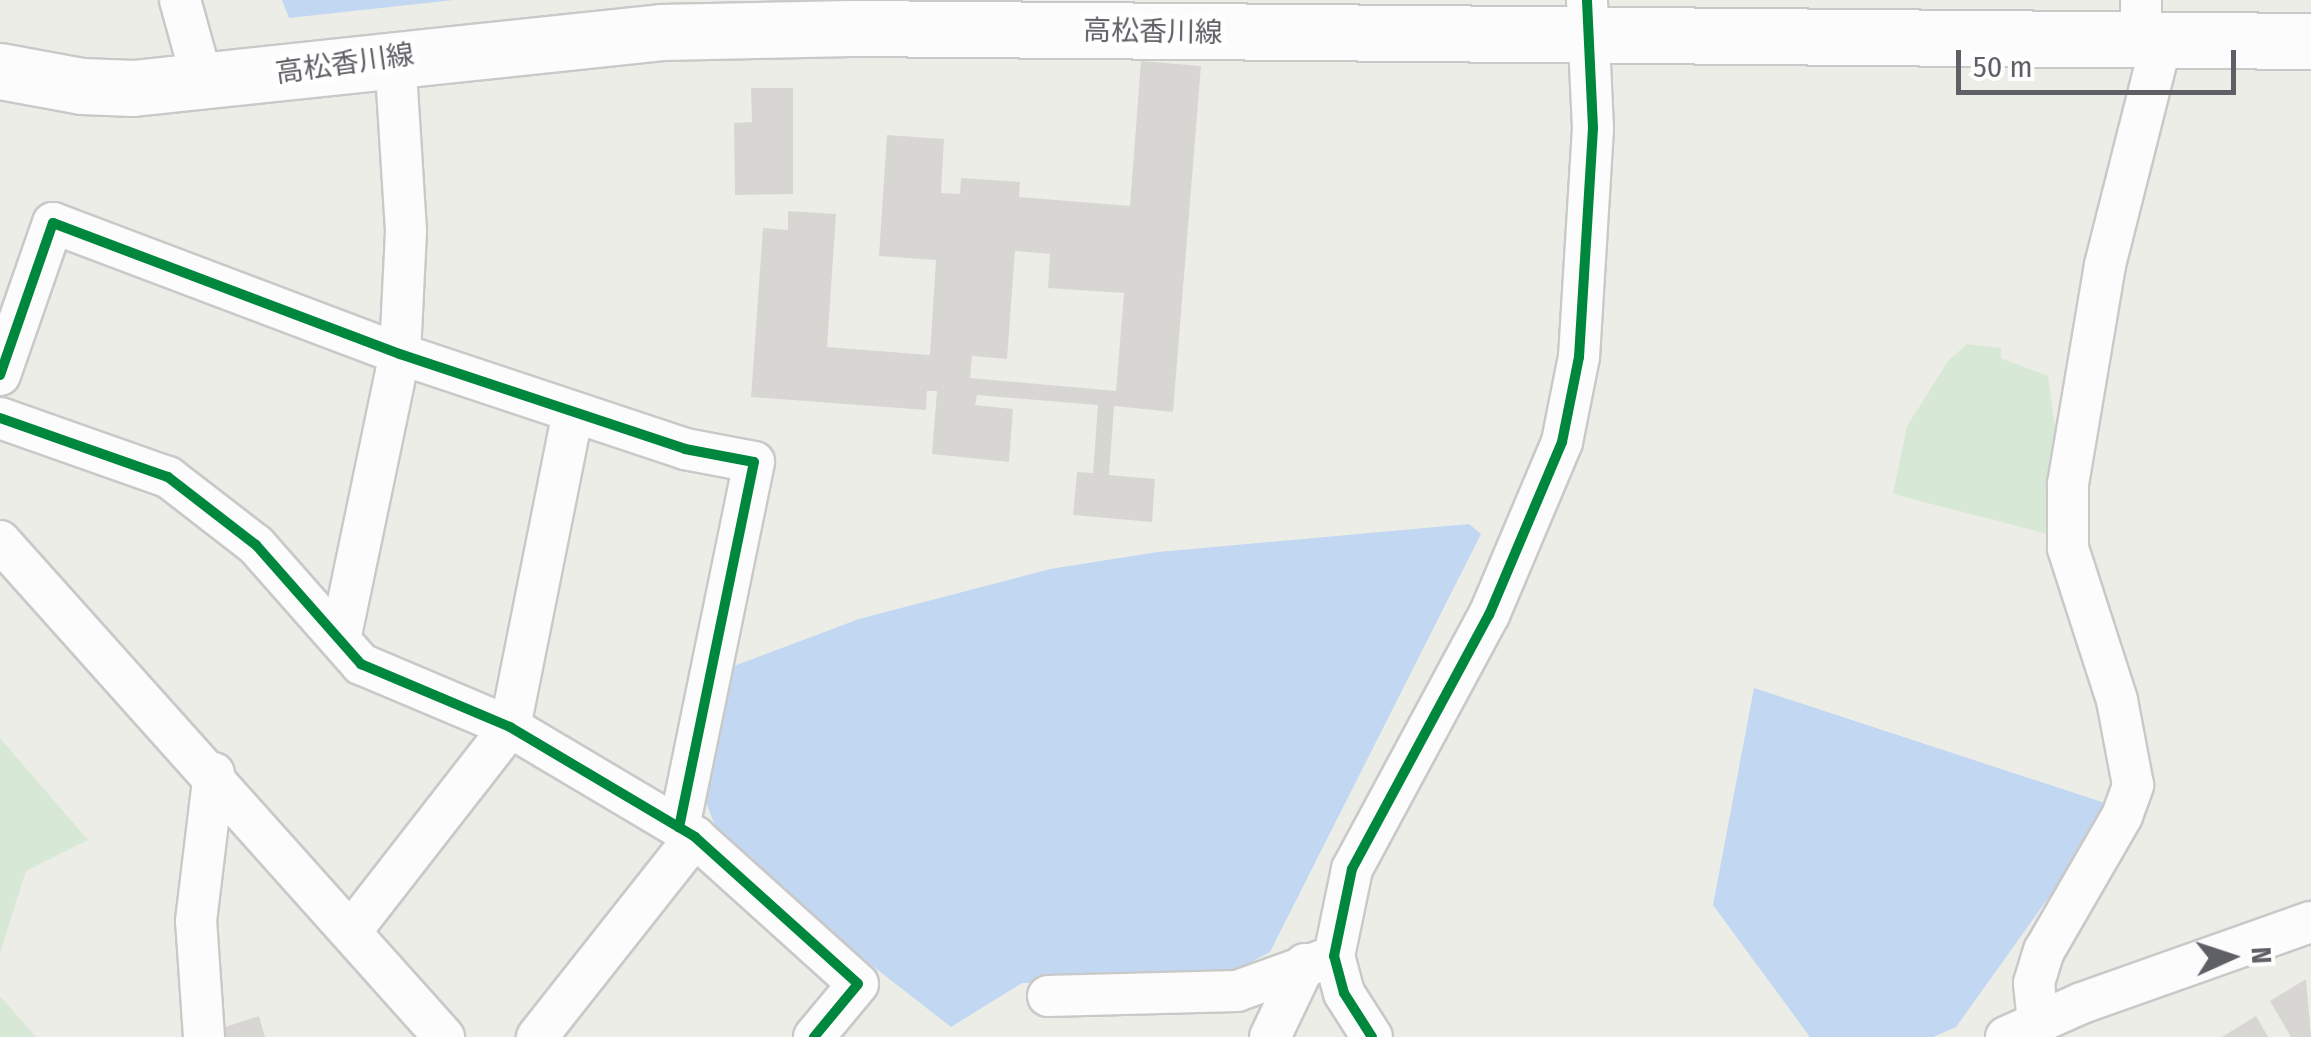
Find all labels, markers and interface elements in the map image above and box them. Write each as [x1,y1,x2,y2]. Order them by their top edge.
street label: 高松香川線 [1083,14,1223,50]
scale bar [1961,30,2241,92]
street label: 高松香川線 [273,38,417,90]
text: 50 m [1973,49,2033,85]
north arrow [2181,907,2281,1007]
text: N [2245,946,2278,965]

